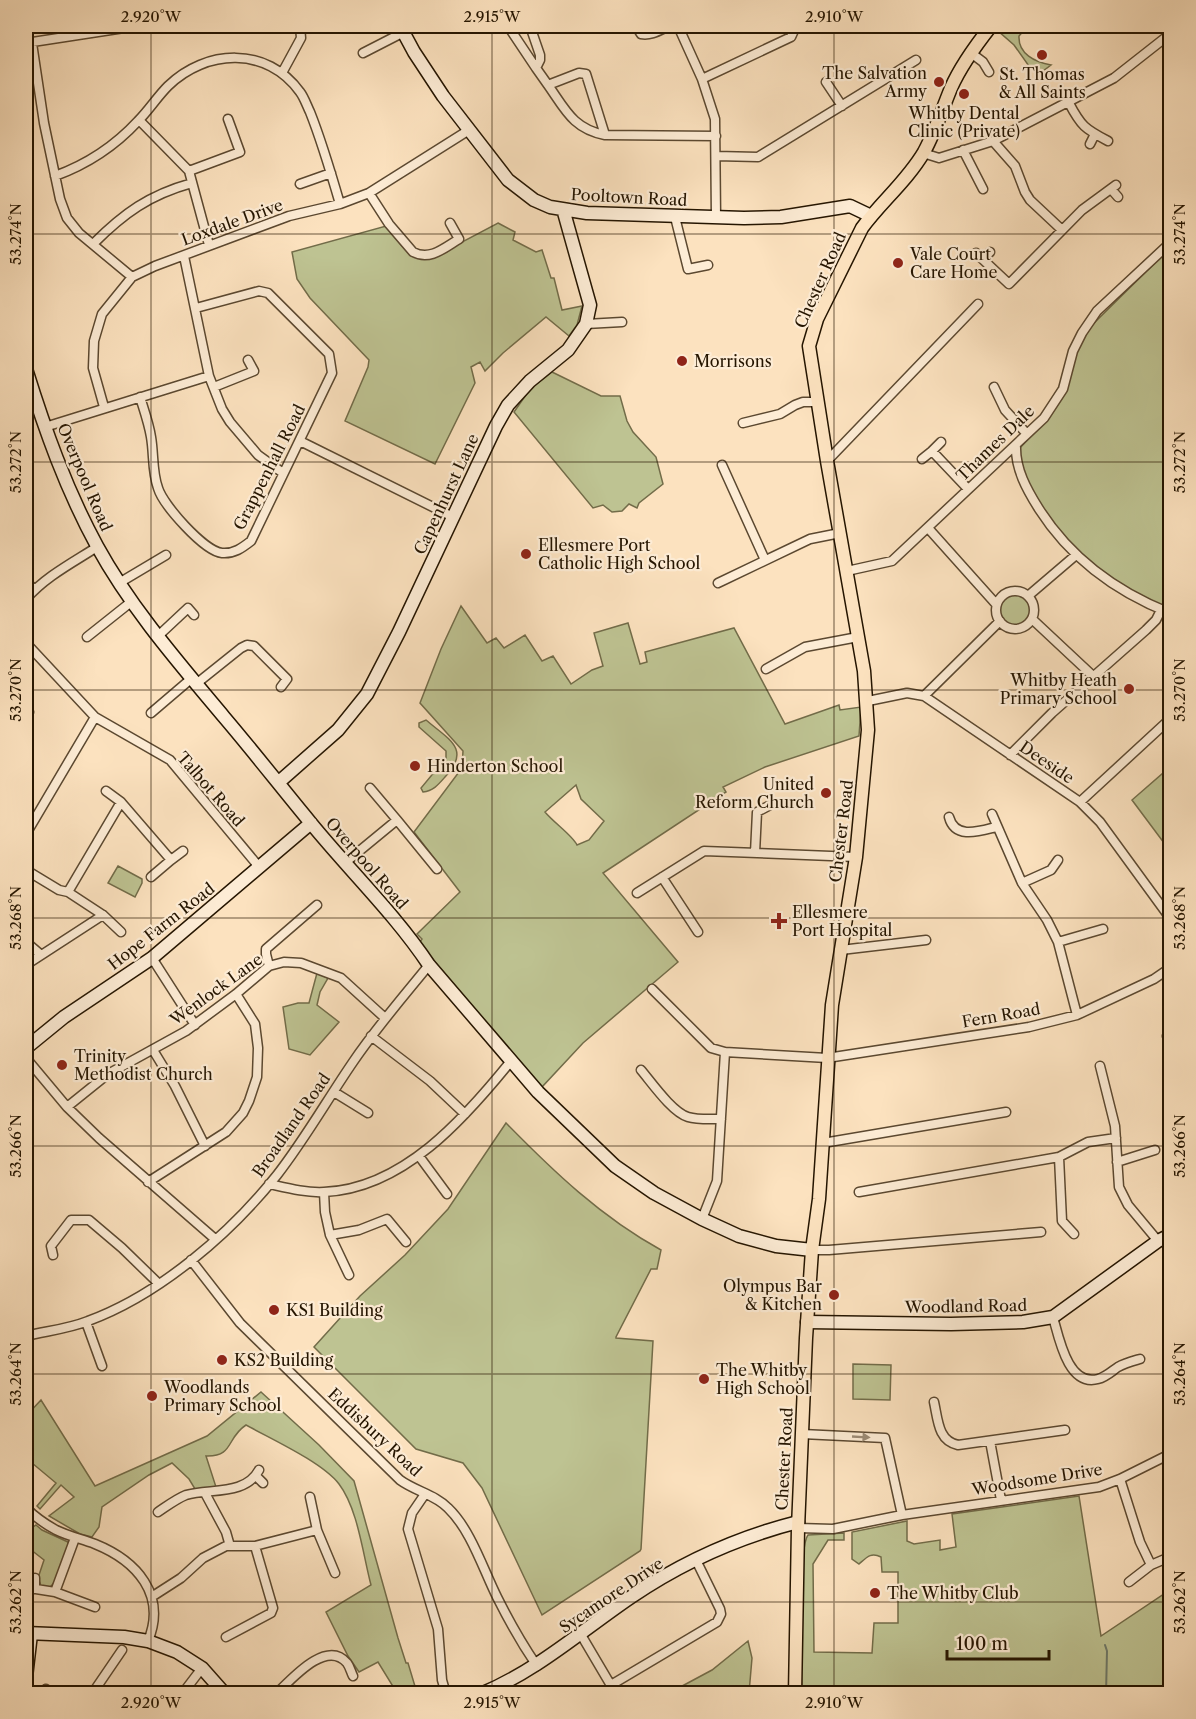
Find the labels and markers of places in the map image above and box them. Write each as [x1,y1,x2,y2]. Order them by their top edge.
marker: St. Thomas & All Saints [1035,48,1049,62]
place label: The Salvation Army [822,63,928,101]
place label: St. Thomas & All Saints [998,64,1086,102]
marker: The Salvation Army [932,75,946,89]
marker: Whitby Dental Clinic (Private) [957,87,971,101]
place label: Whitby Dental Clinic (Private) [907,103,1020,141]
place label: Vale Court Care Home [909,244,998,282]
marker: Vale Court Care Home [891,256,905,270]
place label: Morrisons [694,351,772,371]
marker: Morrisons [675,354,689,368]
place label: Ellesmere Port Catholic High School [538,535,700,573]
marker: Ellesmere Port Catholic High School [519,547,533,561]
place label: Whitby Heath Primary School [1000,670,1117,708]
marker: Whitby Heath Primary School [1122,682,1136,696]
place label: Hinderton School [427,756,563,776]
marker: Hinderton School [408,759,422,773]
place label: United Reform Church [695,774,814,812]
marker: United Reform Church [819,786,833,800]
place label: Ellesmere Port Hospital [792,902,893,940]
marker: Ellesmere Port Hospital [770,912,788,930]
place label: Trinity Methodist Church [74,1046,213,1084]
marker: Trinity Methodist Church [55,1058,69,1072]
place label: Olympus Bar & Kitchen [723,1276,822,1314]
marker: Olympus Bar & Kitchen [827,1288,841,1302]
place label: KS1 Building [286,1300,383,1320]
marker: KS1 Building [267,1303,281,1317]
place label: KS2 Building [234,1350,334,1370]
marker: KS2 Building [215,1353,229,1367]
place label: The Whitby High School [716,1360,810,1398]
marker: The Whitby High School [697,1372,711,1386]
place label: Woodlands Primary School [163,1377,282,1415]
marker: Woodlands Primary School [145,1389,159,1403]
place label: The Whitby Club [887,1583,1019,1603]
marker: The Whitby Club [868,1586,882,1600]

